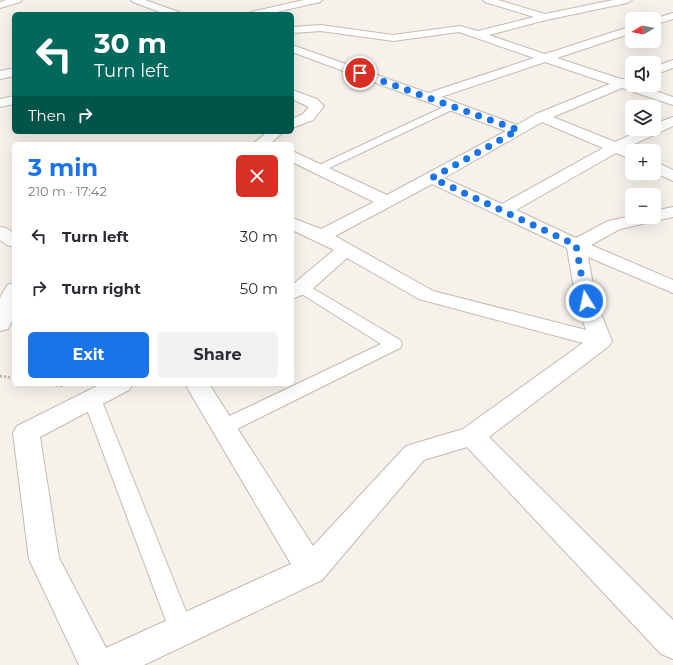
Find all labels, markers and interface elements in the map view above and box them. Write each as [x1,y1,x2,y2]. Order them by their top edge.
north arrow [625,12,661,48]
map controls [625,12,661,224]
text: 30 m [94,26,167,60]
icon: left [28,28,80,80]
pin [343,56,377,90]
button: sound [625,56,661,92]
text: Turn left [94,60,169,82]
icon: arrive [349,62,371,84]
button: layers [625,100,661,136]
icon: right [74,104,96,126]
text: Then [28,106,66,125]
button: + [625,144,661,180]
text: 3 min [28,153,98,182]
button: close [236,155,278,197]
text: 210 m · 17:42 [28,183,107,199]
button: − [625,188,661,224]
icon: left [28,225,50,247]
text: Turn left [62,227,129,246]
text: 30 m [240,227,278,246]
icon: right [28,277,50,299]
text: Turn right [62,279,141,298]
text: 50 m [240,279,278,298]
position arrow [565,280,607,322]
button: Exit [28,332,149,378]
button: Share [157,332,278,378]

